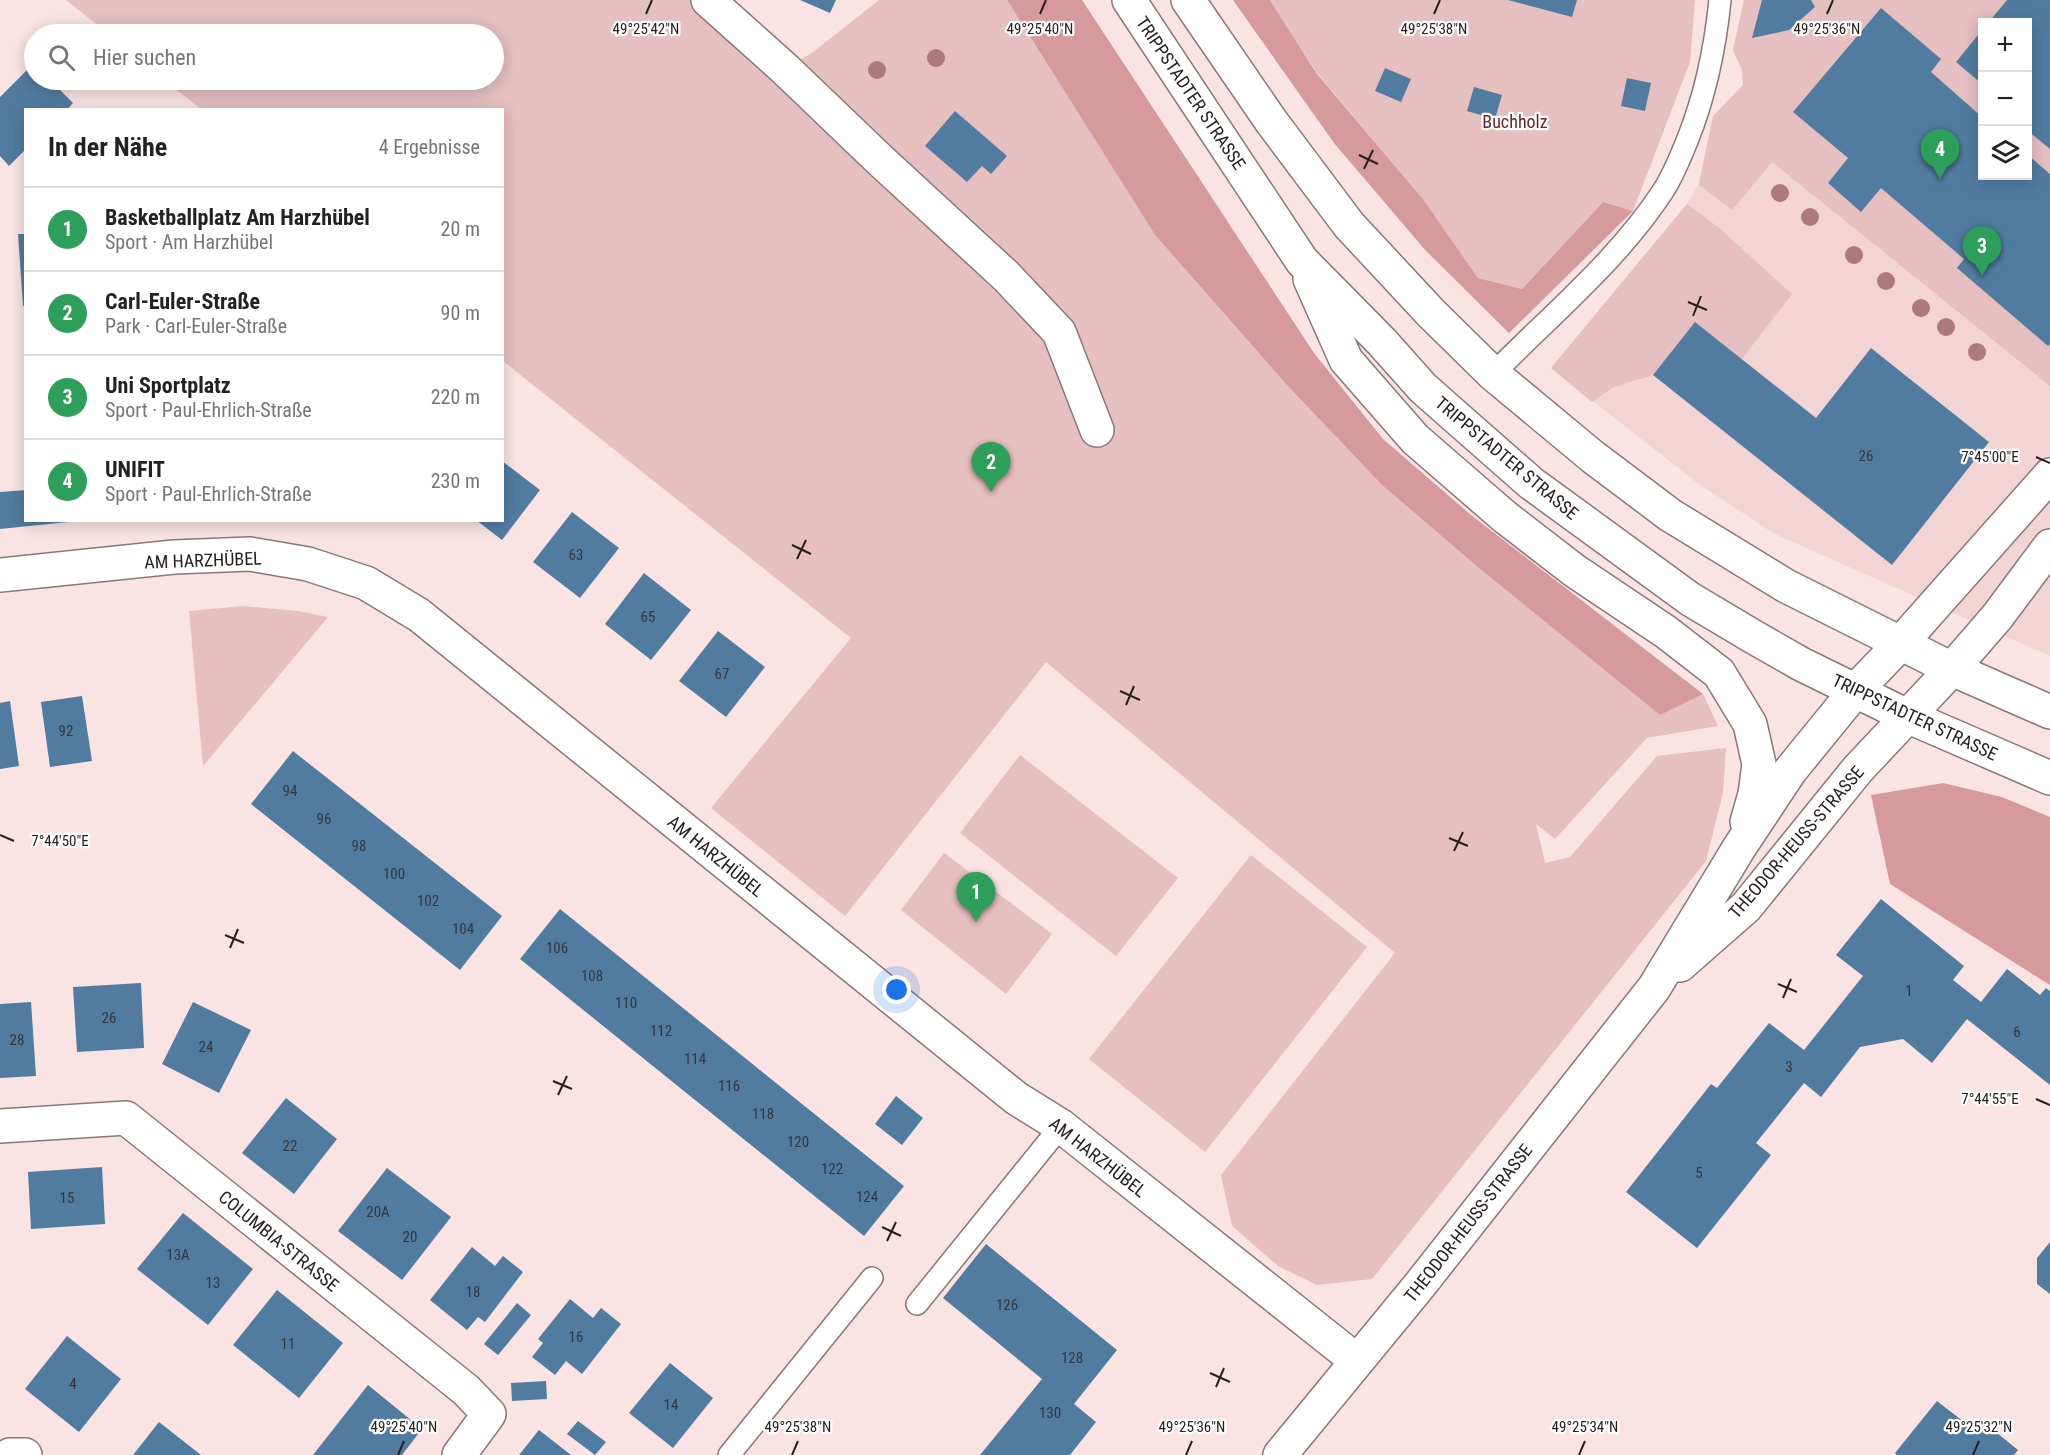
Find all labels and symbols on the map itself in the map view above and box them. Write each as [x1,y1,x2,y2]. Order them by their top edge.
street label: TRIPPSTADTER STRASSE [1132,12,1250,174]
text: 49°25'42"N [613,20,679,38]
text: 49°25'40"N [1007,20,1073,38]
text: 49°25'38"N [1401,20,1467,38]
text: 49°25'36"N [1794,20,1860,38]
park label: Buchholz [1482,111,1548,132]
pin: 4 [1920,130,1960,179]
pin: 3 [1962,226,2002,276]
street label: TRIPPSTADTER STRASSE [1431,392,1583,524]
pin: 2 [972,442,1010,492]
house number: 26 [1859,447,1873,465]
text: 7°45'00"E [1961,448,2019,466]
house number: 63 [569,546,583,564]
street label: AM HARZHÜBEL [144,547,262,573]
house number: 65 [641,608,655,626]
house number: 67 [715,665,729,683]
street label: TRIPPSTADTER STRASSE [1829,669,2001,765]
house number: 92 [59,722,73,740]
street label: THEODOR-HEUSS-STRASSE [1724,761,1868,922]
house number: 94 [283,782,297,800]
house number: 96 [317,810,331,828]
street label: AM HARZHÜBEL [664,811,769,901]
text: 7°44'50"E [31,832,89,850]
house number: 98 [352,837,366,855]
house number: 100 [383,865,405,883]
pin: 1 [956,872,996,922]
house number: 102 [417,892,439,910]
house number: 104 [452,920,474,938]
house number: 106 [546,939,568,957]
house number: 108 [581,967,603,985]
your location [882,975,911,1004]
house number: 1 [1905,982,1913,1000]
house number: 110 [615,994,637,1012]
house number: 26 [102,1009,116,1027]
house number: 112 [650,1022,672,1040]
house number: 6 [2013,1023,2021,1041]
house number: 28 [10,1031,24,1049]
house number: 24 [199,1038,213,1056]
house number: 114 [684,1050,706,1068]
house number: 3 [1785,1058,1793,1076]
house number: 116 [718,1077,740,1095]
text: 7°44'55"E [1961,1090,2019,1108]
house number: 118 [752,1105,774,1123]
street label: AM HARZHÜBEL [1045,1113,1151,1202]
house number: 120 [787,1133,809,1151]
house number: 22 [283,1137,297,1155]
street label: THEODOR-HEUSS-STRASSE [1400,1140,1536,1306]
house number: 122 [821,1160,843,1178]
house number: 5 [1695,1164,1703,1182]
street label: COLUMBIA-STRASSE [215,1186,343,1296]
house number: 124 [856,1188,878,1206]
house number: 15 [60,1189,74,1207]
house number: 20A [366,1203,390,1221]
house number: 20 [403,1228,417,1246]
house number: 13A [166,1246,190,1264]
house number: 13 [206,1274,220,1292]
house number: 18 [466,1283,480,1301]
house number: 126 [996,1296,1018,1314]
house number: 16 [569,1328,583,1346]
house number: 11 [281,1335,295,1353]
house number: 128 [1061,1349,1083,1367]
house number: 4 [69,1375,77,1393]
house number: 14 [664,1396,678,1414]
house number: 130 [1039,1404,1061,1422]
text: 49°25'40"N [371,1418,437,1436]
text: 49°25'38"N [765,1418,831,1436]
text: 49°25'36"N [1159,1418,1225,1436]
text: 49°25'34"N [1552,1418,1618,1436]
text: 49°25'32"N [1946,1418,2012,1436]

